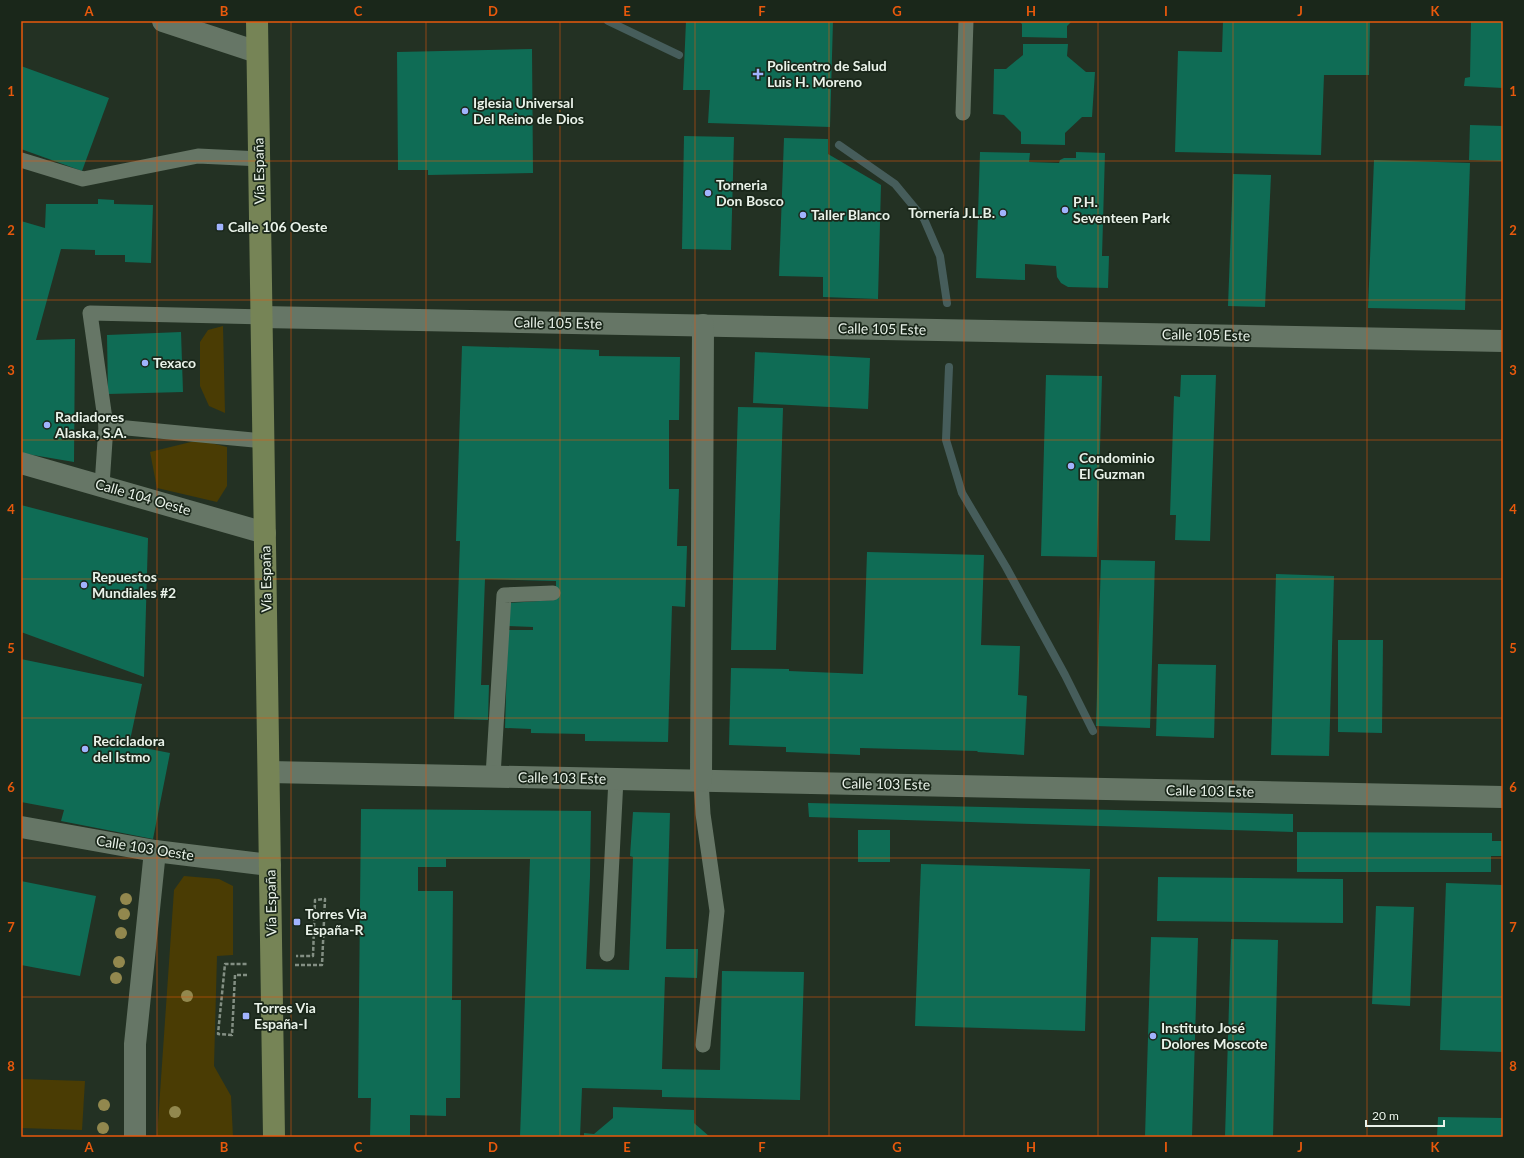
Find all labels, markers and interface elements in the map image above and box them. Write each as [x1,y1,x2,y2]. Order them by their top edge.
text: A [83,3,94,19]
text: B [220,3,229,19]
text: C [354,3,363,19]
text: D [488,3,498,19]
text: E [623,3,631,19]
text: F [758,3,766,19]
text: G [892,3,902,19]
text: H [1026,3,1036,19]
text: I [1164,3,1168,19]
text: J [1297,3,1303,19]
text: K [1431,3,1441,19]
place label: Policentro de Salud Luis H. Moreno [767,57,887,90]
marker: Policentro de Salud Luis H. Moreno [752,68,764,80]
text: 1 [7,83,15,99]
text: 1 [1509,83,1517,99]
place label: Iglesia Universal Del Reino de Dios [473,94,584,127]
marker: Iglesia Universal Del Reino de Dios [460,106,470,116]
street label: Vía España [249,137,268,204]
place label: Torneria Don Bosco [716,176,784,209]
marker: Torneria Don Bosco [703,188,713,198]
place label: P.H. Seventeen Park [1073,193,1171,226]
place label: Tornería J.L.B. [908,204,995,221]
marker: P.H. Seventeen Park [1060,205,1070,215]
place label: Taller Blanco [811,206,890,223]
marker: Tornería J.L.B. [998,208,1008,218]
marker: Taller Blanco [798,210,808,220]
place label: Calle 106 Oeste [228,218,328,235]
text: 2 [7,222,15,238]
marker: Calle 106 Oeste [215,222,225,232]
text: 2 [1509,222,1517,238]
street label: Calle 105 Este [514,313,602,332]
street label: Calle 105 Este [838,319,926,338]
street label: Calle 105 Este [1162,325,1250,344]
place label: Texaco [153,354,196,371]
marker: Texaco [140,358,150,368]
text: 3 [7,362,15,378]
text: 3 [1509,362,1517,378]
place label: Radiadores Alaska, S.A. [54,408,127,441]
marker: Radiadores Alaska, S.A. [42,420,52,430]
place label: Condominio El Guzman [1079,449,1155,482]
marker: Condominio El Guzman [1066,461,1076,471]
street label: Calle 104 Oeste [93,475,193,518]
text: 4 [7,501,15,517]
text: 4 [1509,501,1517,517]
street label: Vía España [256,545,275,612]
place label: Repuestos Mundiales #2 [92,568,176,601]
marker: Repuestos Mundiales #2 [79,580,89,590]
text: 5 [7,640,15,656]
text: 5 [1509,640,1517,656]
place label: Recicladora del Istmo [93,732,165,765]
marker: Recicladora del Istmo [80,744,90,754]
street label: Calle 103 Este [518,768,606,787]
street label: Calle 103 Este [842,774,930,793]
text: 6 [7,779,15,795]
text: 6 [1509,779,1517,795]
street label: Calle 103 Este [1166,781,1254,800]
street label: Calle 103 Oeste [95,831,195,864]
street label: Vía España [261,869,280,936]
place label: Torres Via España-R [305,905,367,938]
marker: Torres Via España-R [292,917,302,927]
text: 7 [7,919,15,935]
text: 7 [1509,919,1517,935]
place label: Torres Via España-I [254,999,316,1032]
marker: Torres Via España-I [241,1011,251,1021]
place label: Instituto José Dolores Moscote [1161,1019,1268,1052]
marker: Instituto José Dolores Moscote [1148,1031,1158,1041]
text: 8 [7,1058,15,1074]
text: 8 [1509,1058,1517,1074]
scale bar [1366,1102,1444,1128]
text: 20 m [1372,1108,1399,1123]
text: A [83,1139,94,1155]
text: B [220,1139,229,1155]
text: C [354,1139,363,1155]
text: D [488,1139,498,1155]
text: E [623,1139,631,1155]
text: F [758,1139,766,1155]
text: G [892,1139,902,1155]
text: H [1026,1139,1036,1155]
text: I [1164,1139,1168,1155]
text: J [1297,1139,1303,1155]
text: K [1431,1139,1441,1155]

